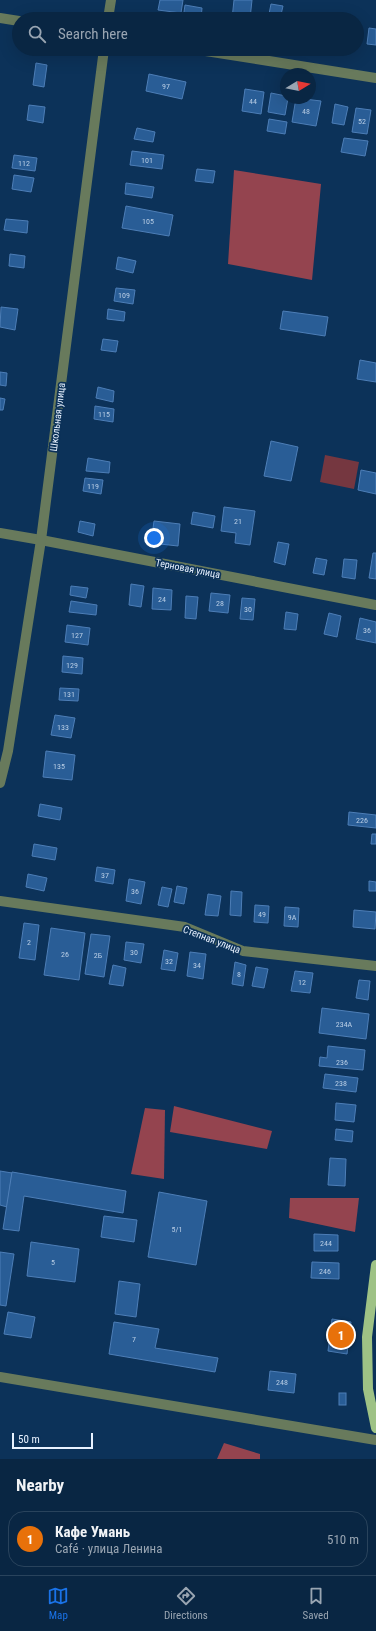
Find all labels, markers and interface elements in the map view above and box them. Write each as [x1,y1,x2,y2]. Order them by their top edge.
search box [12,12,364,56]
icon: search [26,23,48,45]
text: Search here [58,25,128,43]
north arrow [280,68,316,104]
house number: 97 [162,82,170,91]
house number: 44 [249,97,257,106]
house number: 48 [302,107,310,116]
house number: 52 [358,117,366,126]
house number: 101 [141,156,153,165]
house number: 112 [18,159,30,168]
house number: 105 [142,217,154,226]
house number: 109 [118,291,130,300]
street label: Школьная улица [48,382,67,452]
house number: 115 [98,410,110,419]
house number: 119 [87,482,99,491]
house number: 21 [234,517,242,526]
your location [144,528,164,548]
street label: Терновая улица [155,557,221,580]
house number: 24 [158,595,166,604]
house number: 28 [216,599,224,608]
house number: 30 [244,605,252,614]
house number: 36 [363,626,371,635]
house number: 127 [71,631,83,640]
house number: 129 [66,661,78,670]
house number: 131 [63,690,75,699]
house number: 133 [57,723,69,732]
house number: 135 [53,762,65,771]
house number: 226 [356,816,368,825]
house number: 37 [101,871,109,880]
house number: 36 [131,887,139,896]
house number: 49 [258,910,266,919]
house number: 9А [288,913,297,922]
street label: Степная улица [182,923,242,956]
house number: 2 [27,938,31,947]
house number: 30 [130,948,138,957]
house number: 26 [61,950,69,959]
house number: 2Б [94,951,103,960]
house number: 32 [165,957,173,966]
house number: 34 [193,961,201,970]
house number: 8 [237,970,241,979]
house number: 12 [298,978,306,987]
house number: 234А [336,1020,353,1029]
house number: 236 [336,1058,348,1067]
house number: 238 [335,1079,347,1088]
house number: 5/1 [172,1225,182,1234]
house number: 244 [320,1239,332,1248]
house number: 5 [51,1258,55,1267]
house number: 246 [319,1267,331,1276]
pin: 1 [328,1320,354,1350]
house number: 7 [132,1335,136,1344]
house number: 248 [276,1378,288,1387]
scale bar [12,1431,93,1450]
text: 50 m [18,1433,40,1446]
text: Nearby [16,1475,64,1495]
text: Кафе Умань [55,1523,130,1541]
text: 1 [27,1532,33,1547]
text: 510 m [327,1532,359,1547]
text: Café · улица Ленина [55,1541,162,1556]
tab: Map [47,1585,69,1622]
tab: Directions [164,1585,208,1622]
tab: Saved [303,1585,329,1622]

